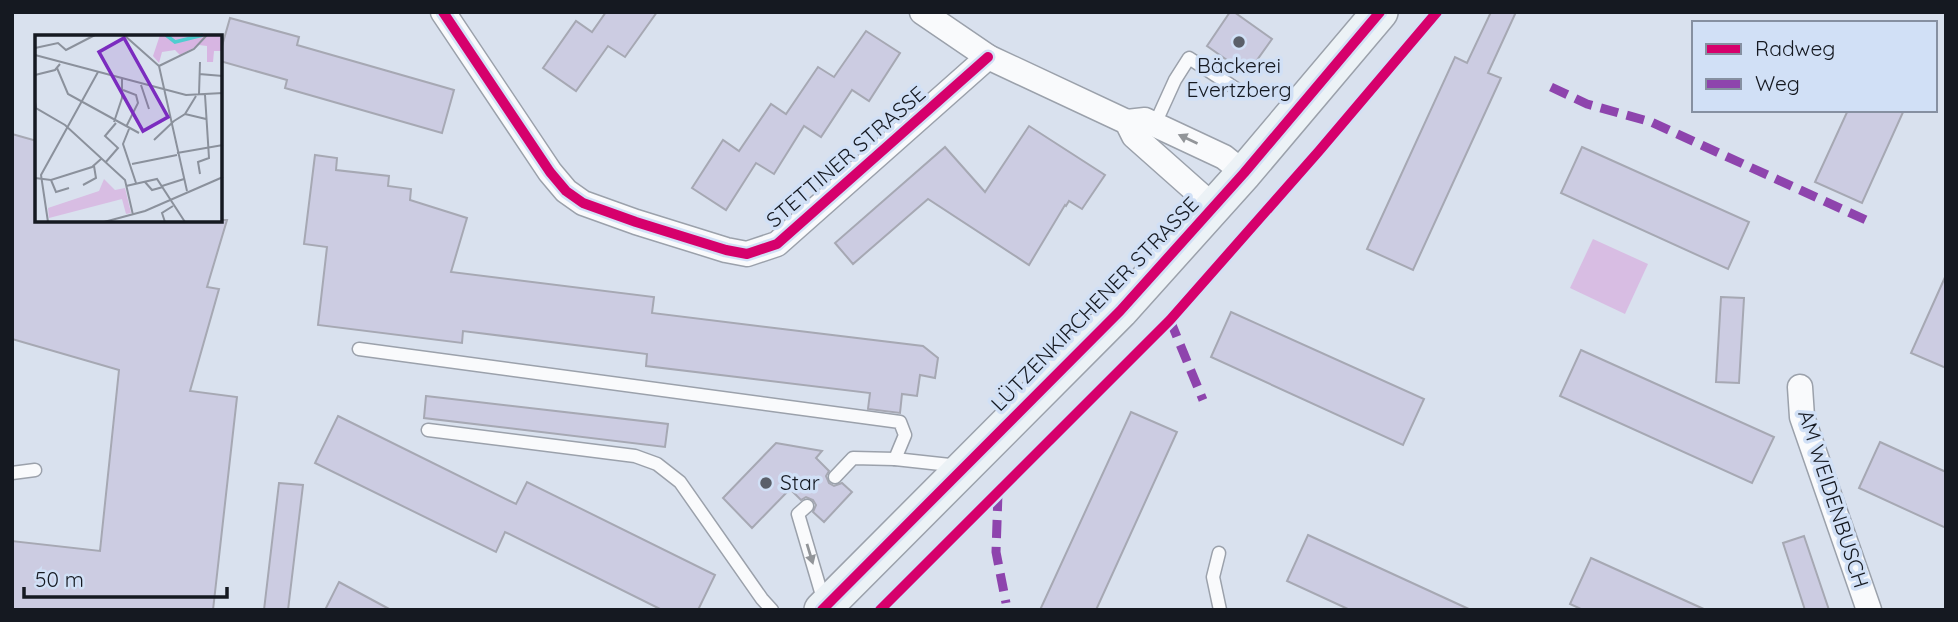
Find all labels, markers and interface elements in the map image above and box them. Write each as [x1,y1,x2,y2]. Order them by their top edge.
legend [1692,21,1937,112]
marker: Bäckerei Evertzberg [1231,34,1247,50]
inset map [35,35,222,222]
text: Radweg [1755,35,1835,61]
place label: Bäckerei Evertzberg [1186,52,1292,102]
text: Weg [1755,70,1800,96]
street label: STETTINER STRASSE [760,80,930,232]
one-way arrow [1178,133,1198,145]
street label: LÜTZENKIRCHENER STRASSE [985,191,1204,416]
street label: AM WEIDENBUSCH [1793,406,1875,591]
place label: Star [780,469,820,495]
marker: Star [758,475,774,491]
one-way arrow [805,544,815,565]
scale bar [24,556,228,600]
text: 50 m [35,566,84,592]

